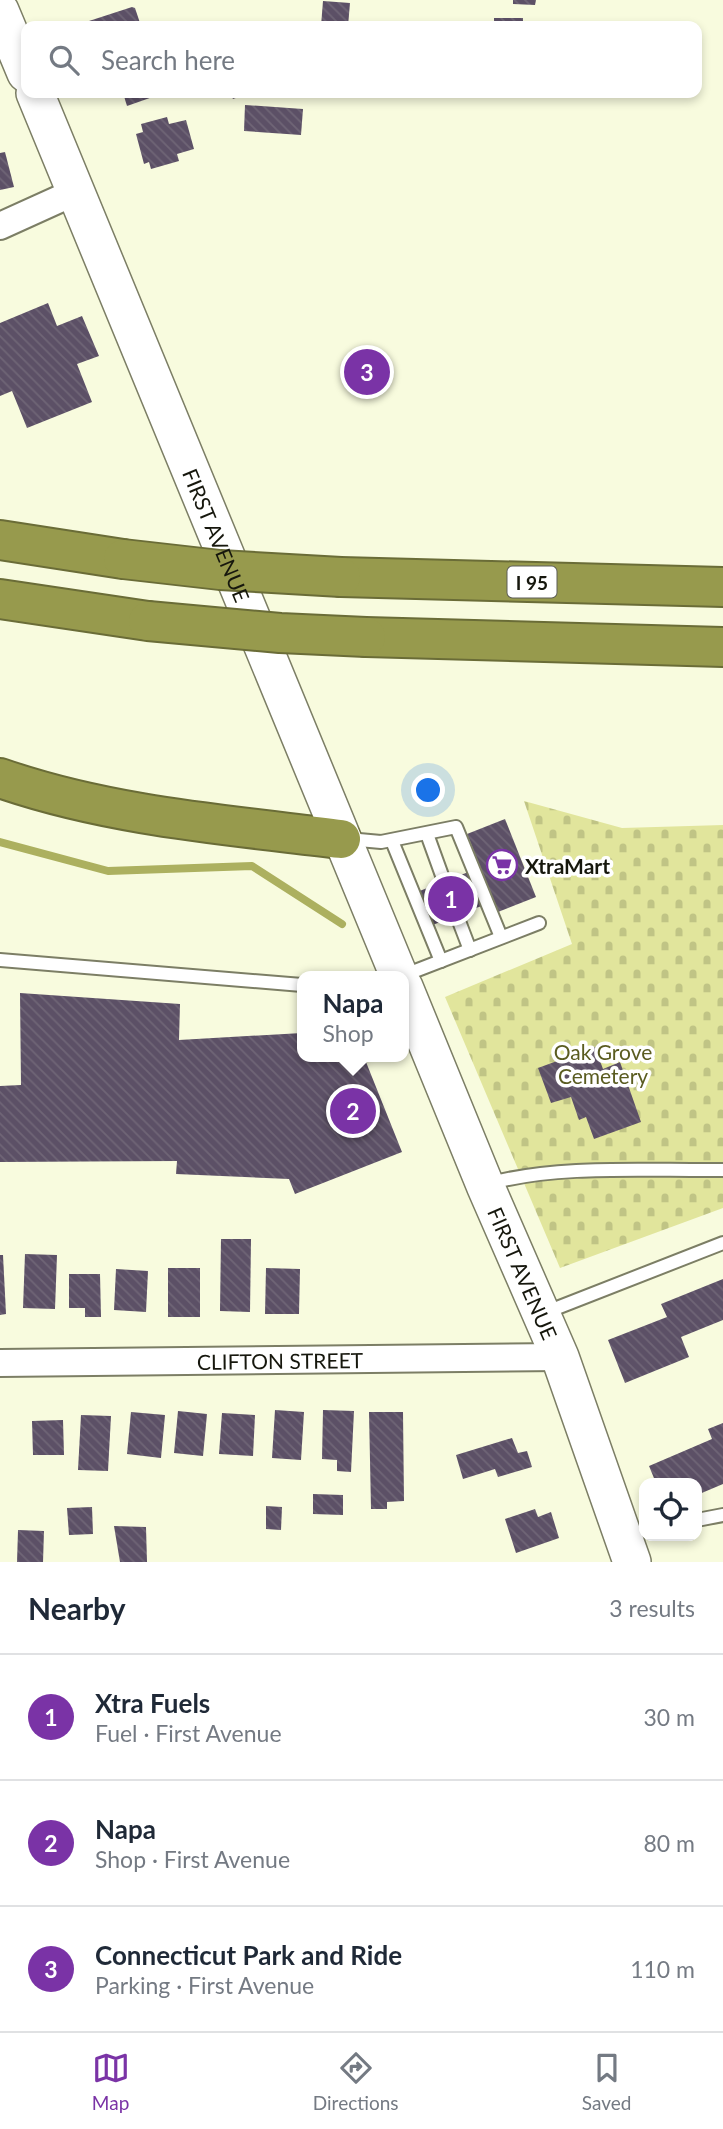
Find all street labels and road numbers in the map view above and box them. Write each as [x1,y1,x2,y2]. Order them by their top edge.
street label: FIRST AVENUE [179,465,256,605]
road number: I 95 [508,566,556,597]
street label: FIRST AVENUE [484,1203,563,1343]
street label: CLIFTON STREET [197,1347,364,1373]

